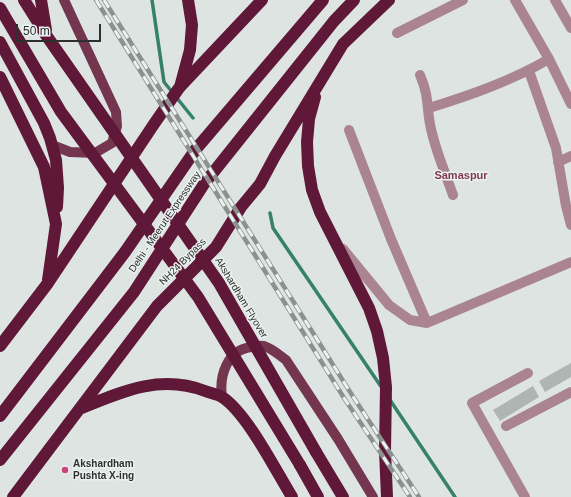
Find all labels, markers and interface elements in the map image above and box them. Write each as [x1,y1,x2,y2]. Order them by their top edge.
scale bar [18,16,103,42]
text: 50 m [23,24,50,38]
street label: Delhi - Meerut Expressway [127,169,203,275]
district label: Samaspur [434,169,488,183]
street label: NH24 Bypass [157,236,209,288]
street label: Akshardham Flyover [212,256,270,340]
place label: Akshardham Pushta X-ing [73,458,134,482]
marker: Akshardham Pushta X-ing [60,465,70,475]

